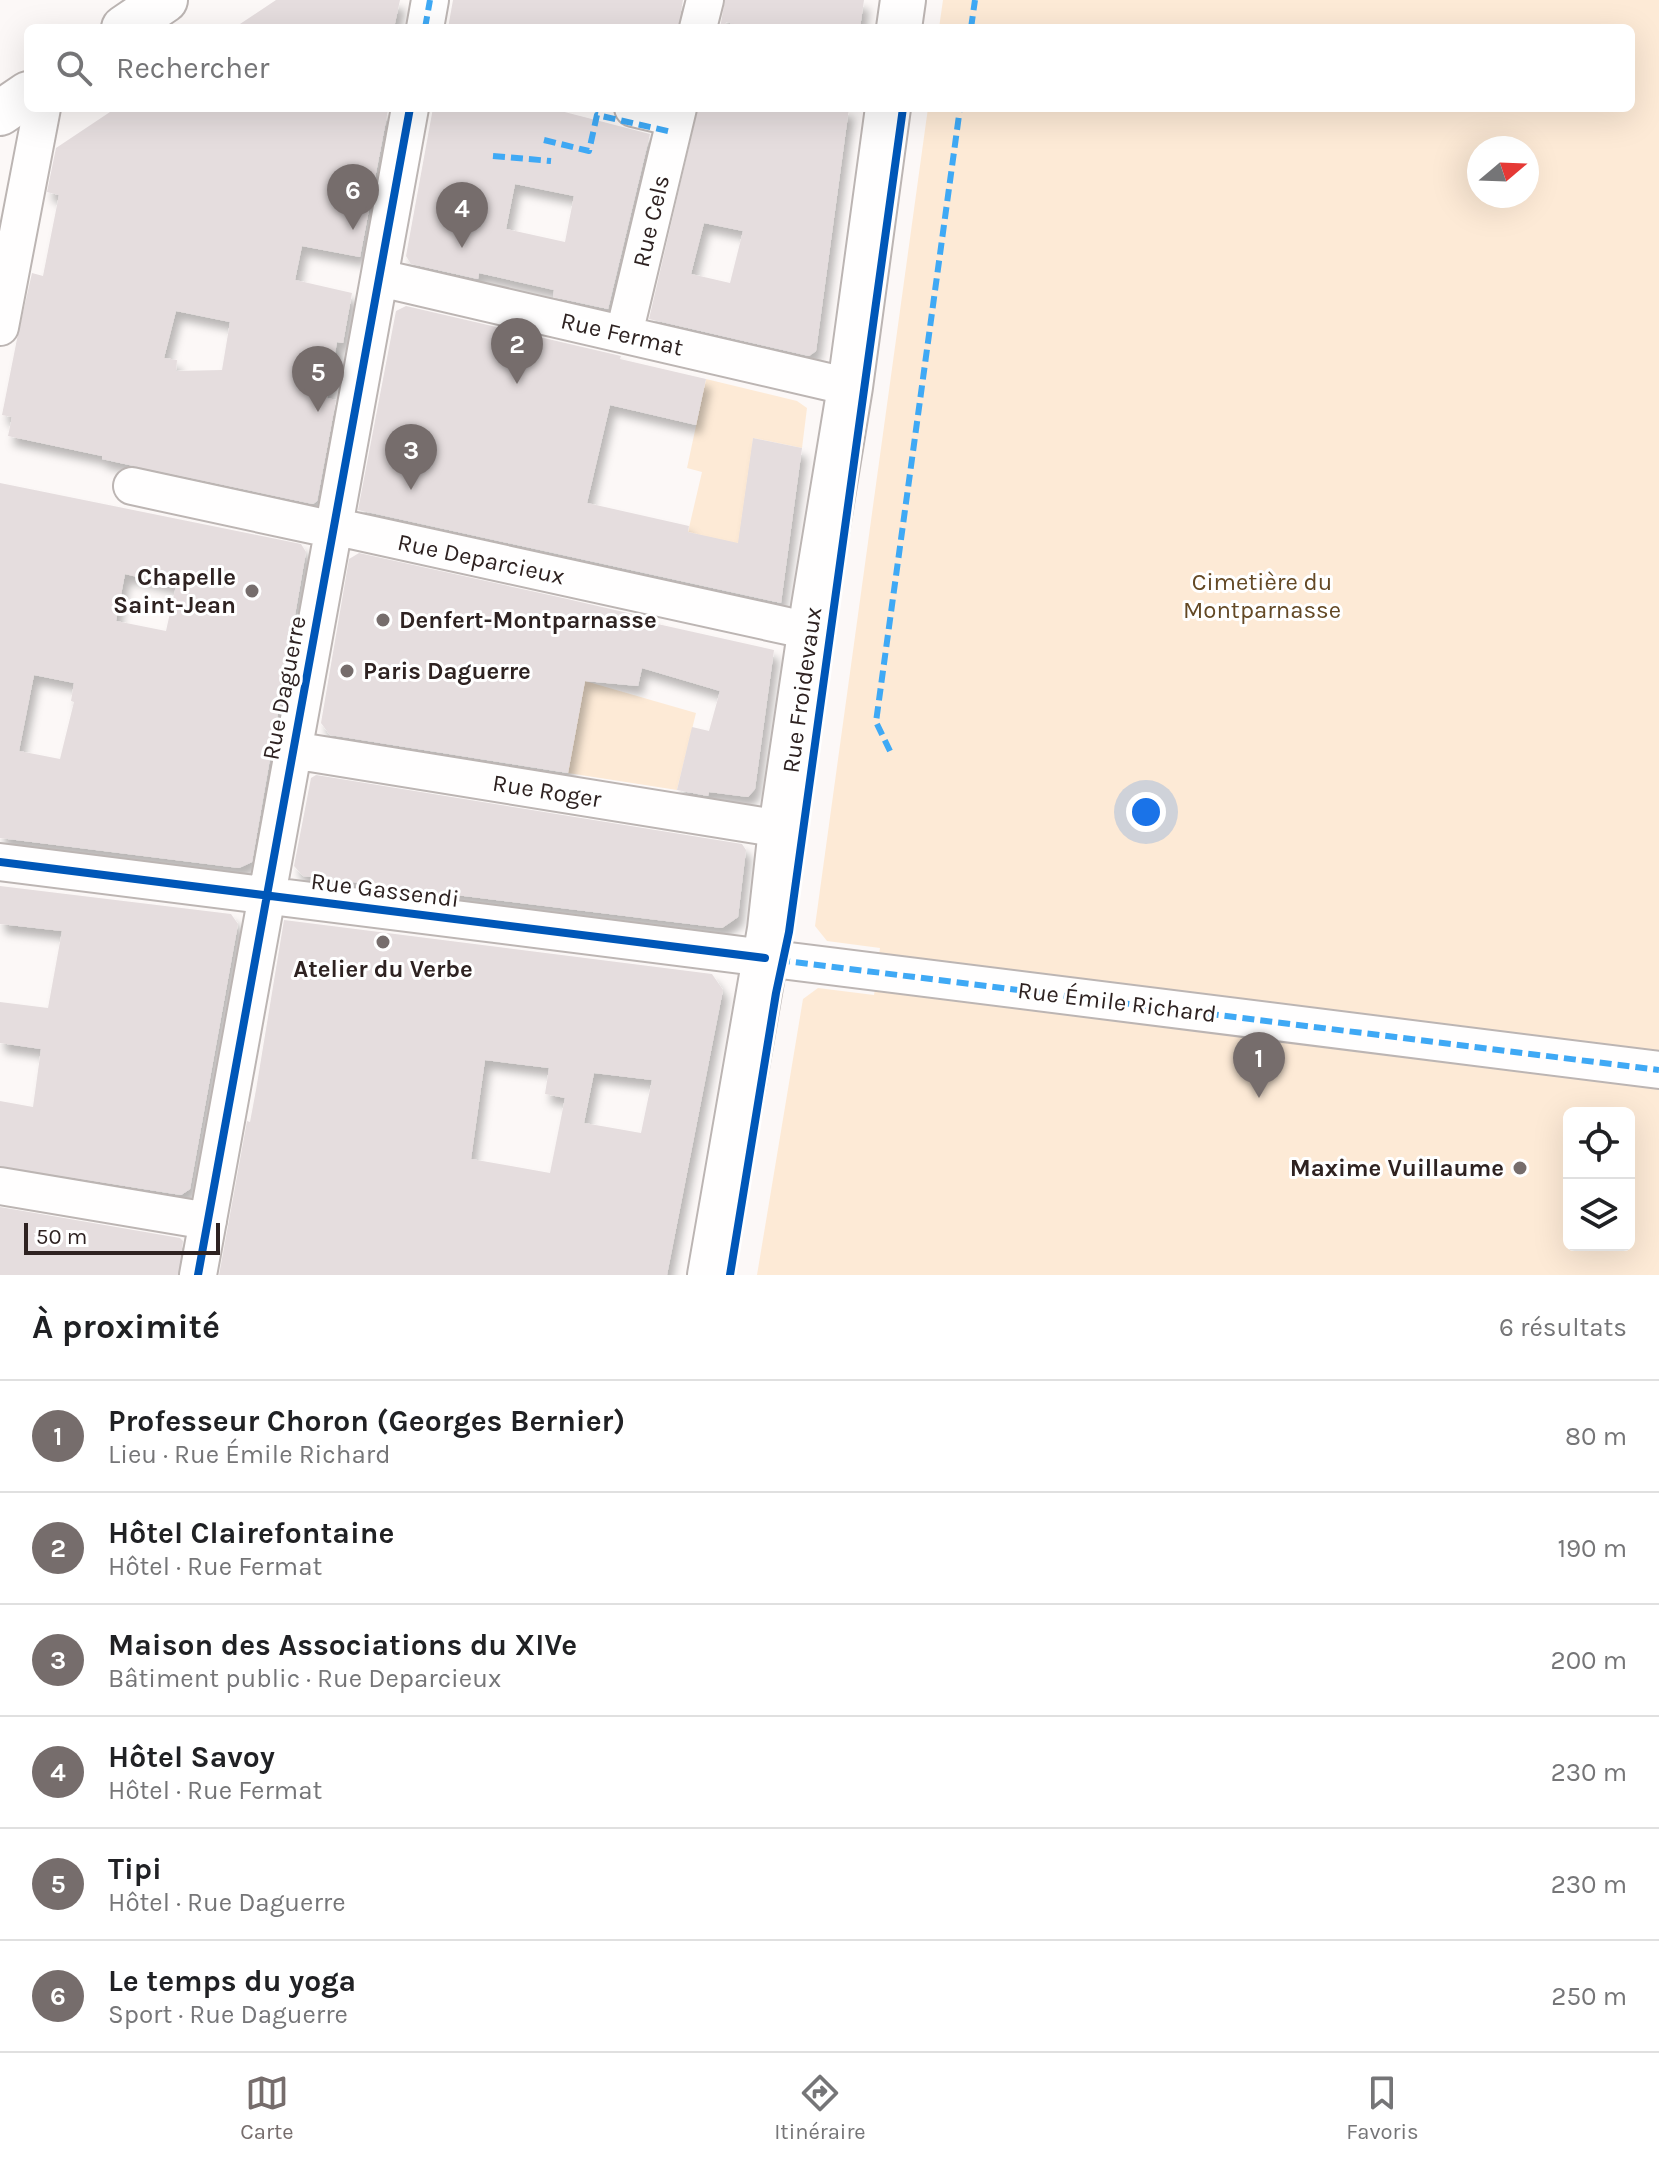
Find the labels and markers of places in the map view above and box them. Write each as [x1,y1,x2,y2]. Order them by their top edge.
pin: 6 [327,164,379,230]
pin: 4 [436,182,488,248]
pin: 2 [491,318,543,384]
pin: 5 [292,346,344,412]
pin: 3 [385,424,437,490]
place label: Chapelle Saint-Jean [113,563,236,619]
marker: Chapelle Saint-Jean [243,582,261,600]
place label: Denfert-Montparnasse [399,606,657,634]
marker: Denfert-Montparnasse [374,611,392,629]
place label: Paris Daguerre [363,657,531,685]
marker: Paris Daguerre [338,662,356,680]
marker: Atelier du Verbe [374,933,392,951]
place label: Atelier du Verbe [293,955,473,983]
pin: 1 [1233,1032,1285,1098]
place label: Maxime Vuillaume [1290,1154,1504,1182]
marker: Maxime Vuillaume [1511,1159,1529,1177]

